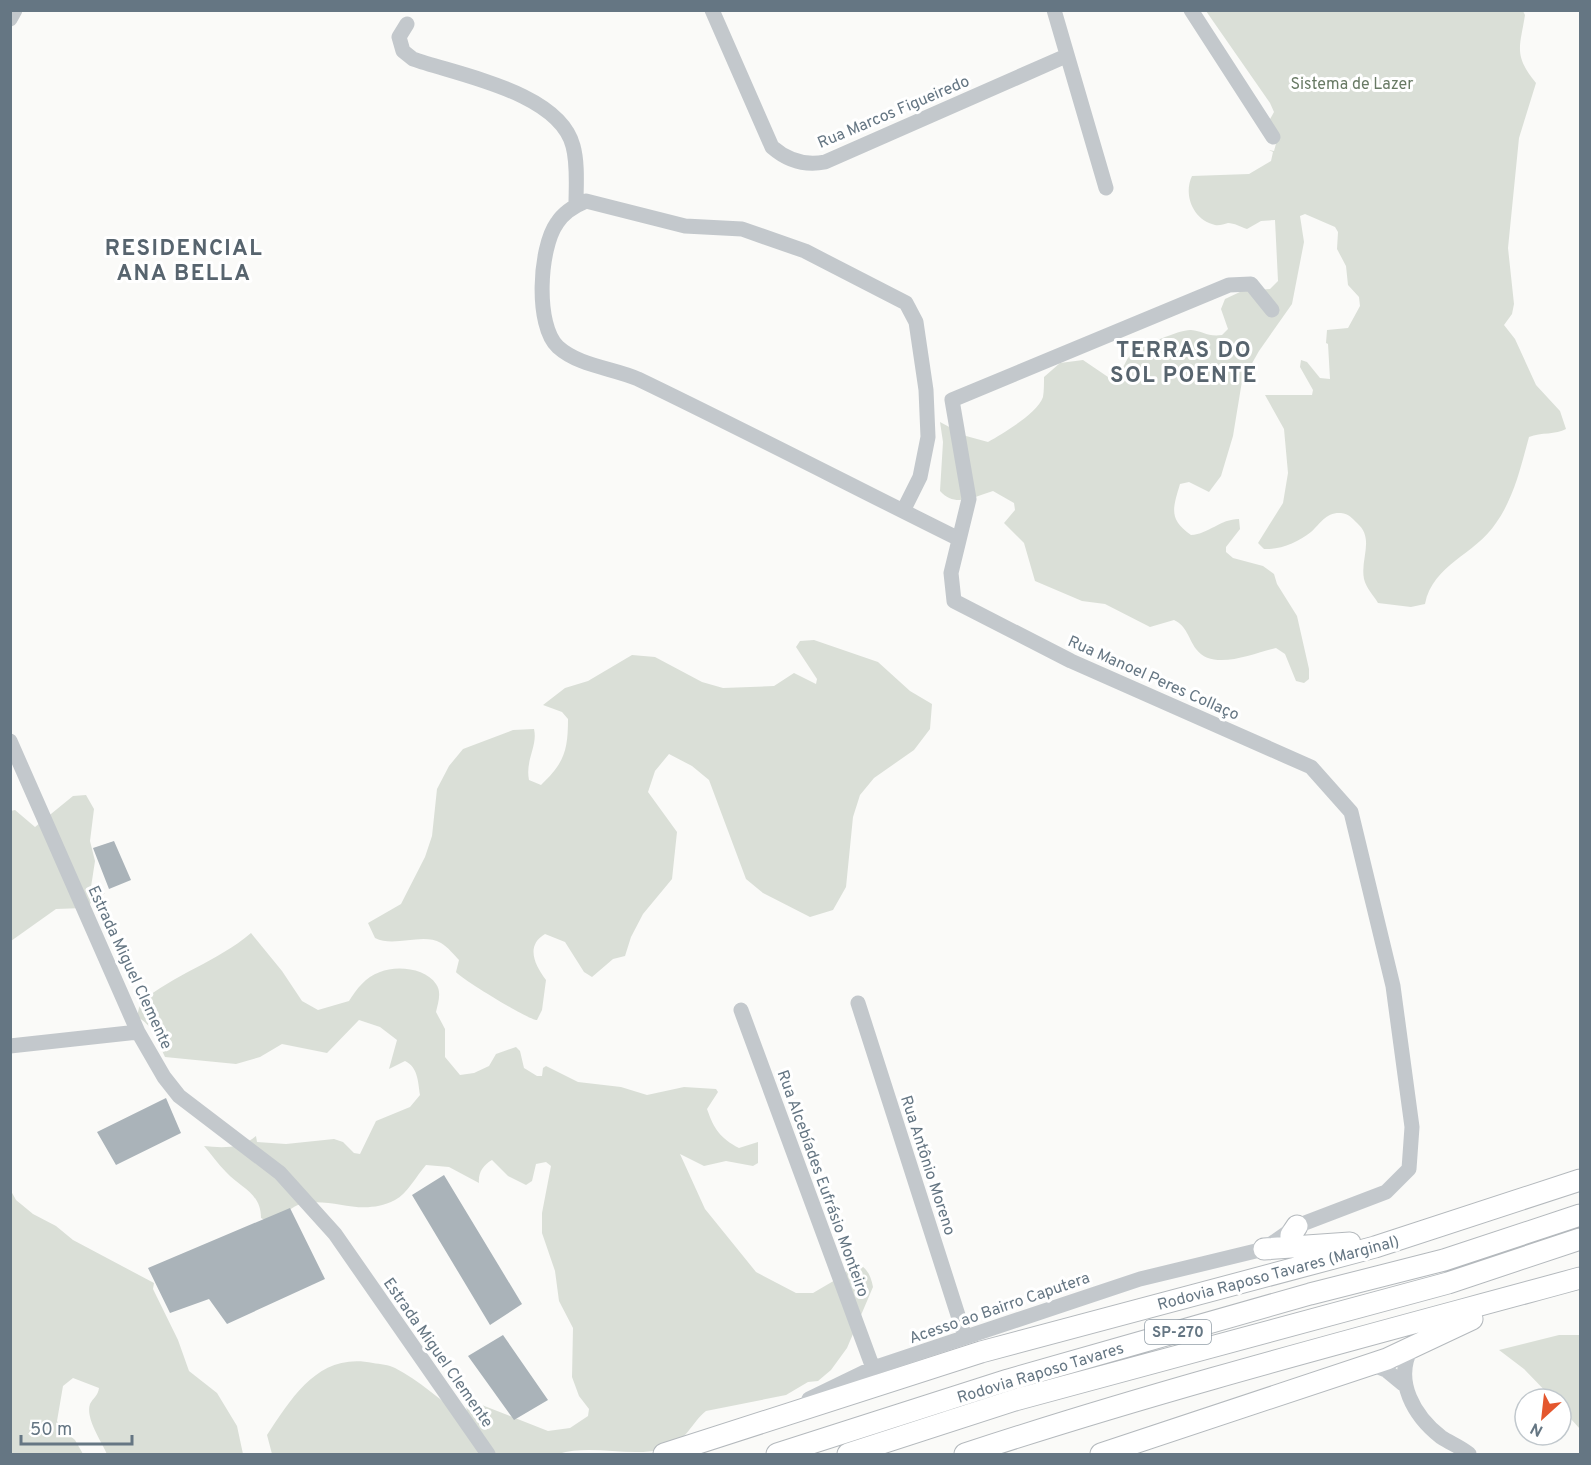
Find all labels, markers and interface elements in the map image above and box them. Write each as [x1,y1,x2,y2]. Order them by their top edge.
street label: Rua Marcos Figueiredo [815,72,973,154]
park label: Sistema de Lazer [1290,75,1414,95]
district label: RESIDENCIAL ANA BELLA [105,236,263,288]
district label: TERRAS DO SOL POENTE [1110,338,1258,390]
street label: Rua Manoel Peres Collaço [1064,632,1242,726]
street label: Estrada Miguel Clemente [82,883,176,1053]
street label: Rua Alcebíades Eufrásio Monteiro [772,1068,873,1300]
street label: Rua Antônio Moreno [895,1093,959,1238]
street label: Rodovia Raposo Tavares (Marginal) [1155,1232,1402,1316]
street label: Acesso ao Bairro Caputera [907,1269,1093,1349]
street label: Estrada Miguel Clemente [378,1274,497,1432]
road number: SP-270 [1145,1320,1211,1344]
street label: Rodovia Raposo Tavares [955,1339,1126,1409]
north arrow [1513,1387,1573,1447]
scale bar [21,1408,132,1446]
text: N [1527,1417,1547,1440]
text: 50 m [30,1419,72,1442]

